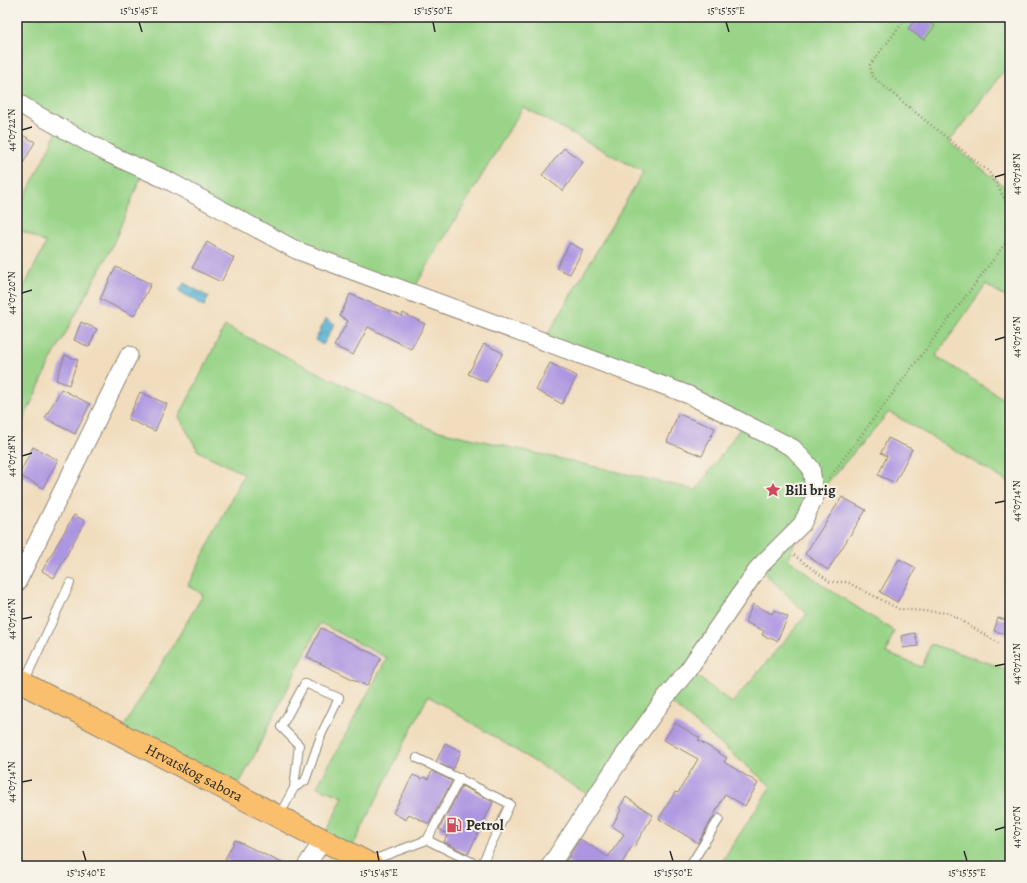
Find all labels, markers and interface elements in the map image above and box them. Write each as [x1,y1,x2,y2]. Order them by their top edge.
text: 15°15'45"E [120,4,158,17]
text: 15°15'50"E [414,4,452,17]
text: 15°15'55"E [707,4,745,17]
text: 44°07'22"N [5,108,18,152]
text: 44°07'18"N [1010,153,1023,195]
text: 44°07'20"N [5,271,18,315]
text: 44°07'16"N [1010,316,1023,358]
text: 44°07'18"N [5,435,18,477]
place label: Bili brig [785,480,836,500]
text: 44°07'14"N [1010,480,1023,522]
place icon: Bili brig [764,481,782,499]
text: 44°07'16"N [5,598,18,640]
text: 44°07'12"N [1010,643,1023,685]
street label: Hrvatskog sabora [142,739,246,806]
text: 44°07'14"N [5,761,18,803]
text: 44°07'10"N [1010,806,1023,848]
place label: Petrol [466,815,504,835]
fuel station icon: Petrol [445,816,463,834]
text: 15°15'40"E [67,866,106,879]
text: 15°15'45"E [360,866,398,879]
text: 15°15'50"E [654,866,692,879]
text: 15°15'55"E [948,866,986,879]

